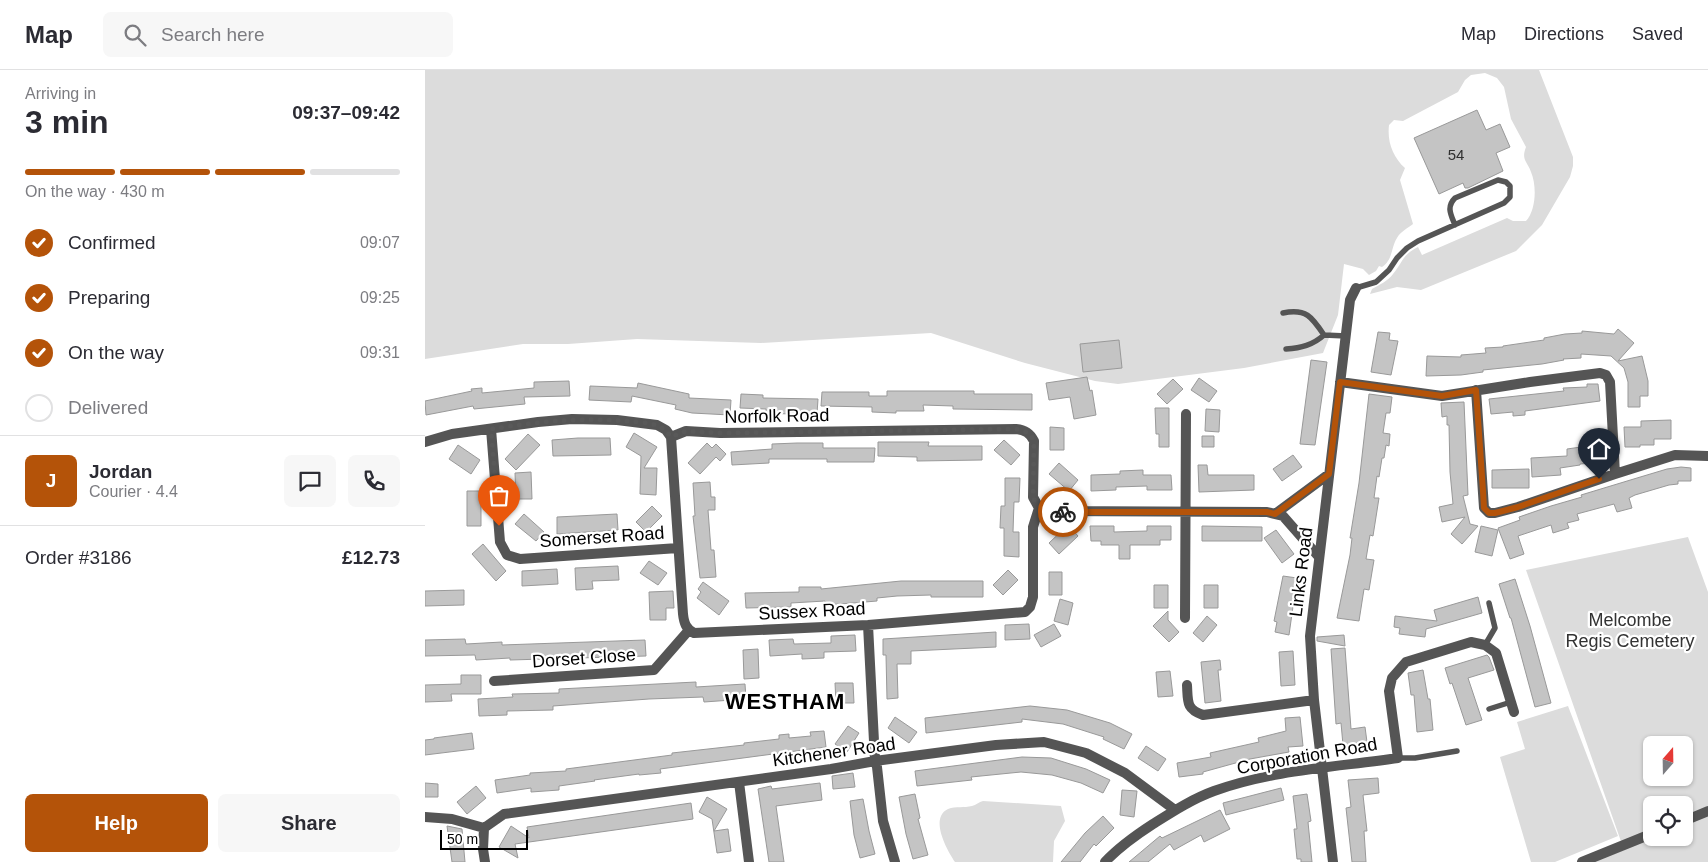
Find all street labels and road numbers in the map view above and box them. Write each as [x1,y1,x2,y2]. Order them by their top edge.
street label: Norfolk Road [724,405,830,427]
street label: Somerset Road [539,523,665,551]
street label: Links Road [1286,526,1316,618]
street label: Sussex Road [758,598,866,624]
street label: Dorset Close [531,644,637,672]
street label: Kitchener Road [771,733,897,771]
street label: Corporation Road [1235,734,1379,778]

